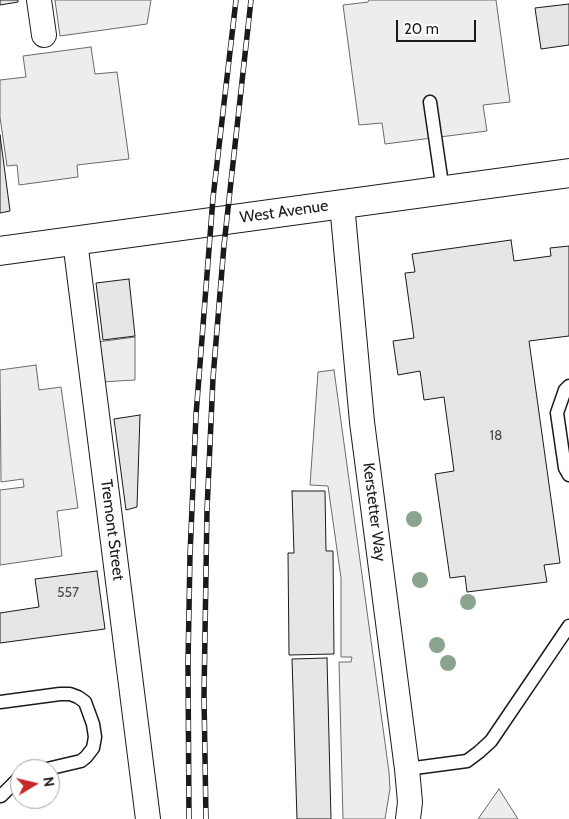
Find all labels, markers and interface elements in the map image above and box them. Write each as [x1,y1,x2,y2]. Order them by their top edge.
scale bar [399,10,479,42]
text: 20 m [404,20,439,38]
street label: West Avenue [239,196,329,228]
house number: 18 [489,428,503,444]
street label: Kerstetter Way [358,461,390,563]
street label: Tremont Street [96,478,128,582]
house number: 557 [57,585,79,601]
north arrow [10,759,60,809]
text: N [39,776,58,788]

